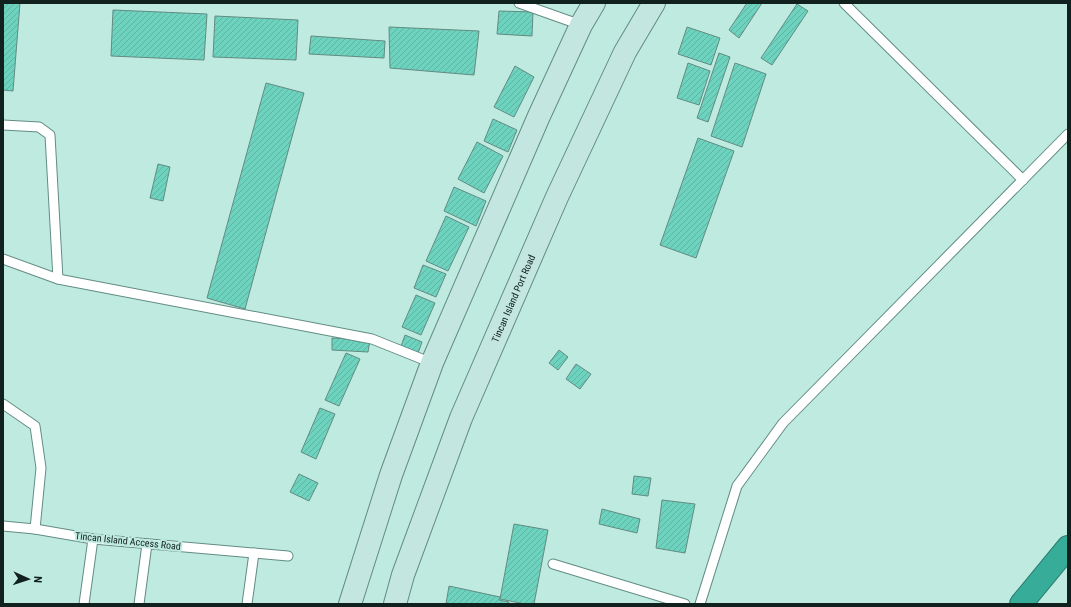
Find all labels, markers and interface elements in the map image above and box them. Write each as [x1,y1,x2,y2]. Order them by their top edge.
street label: Tincan Island Port Road [489,253,537,344]
street label: Tincan Island Access Road [75,530,181,552]
north arrow [8,559,48,599]
text: N [31,576,44,583]

